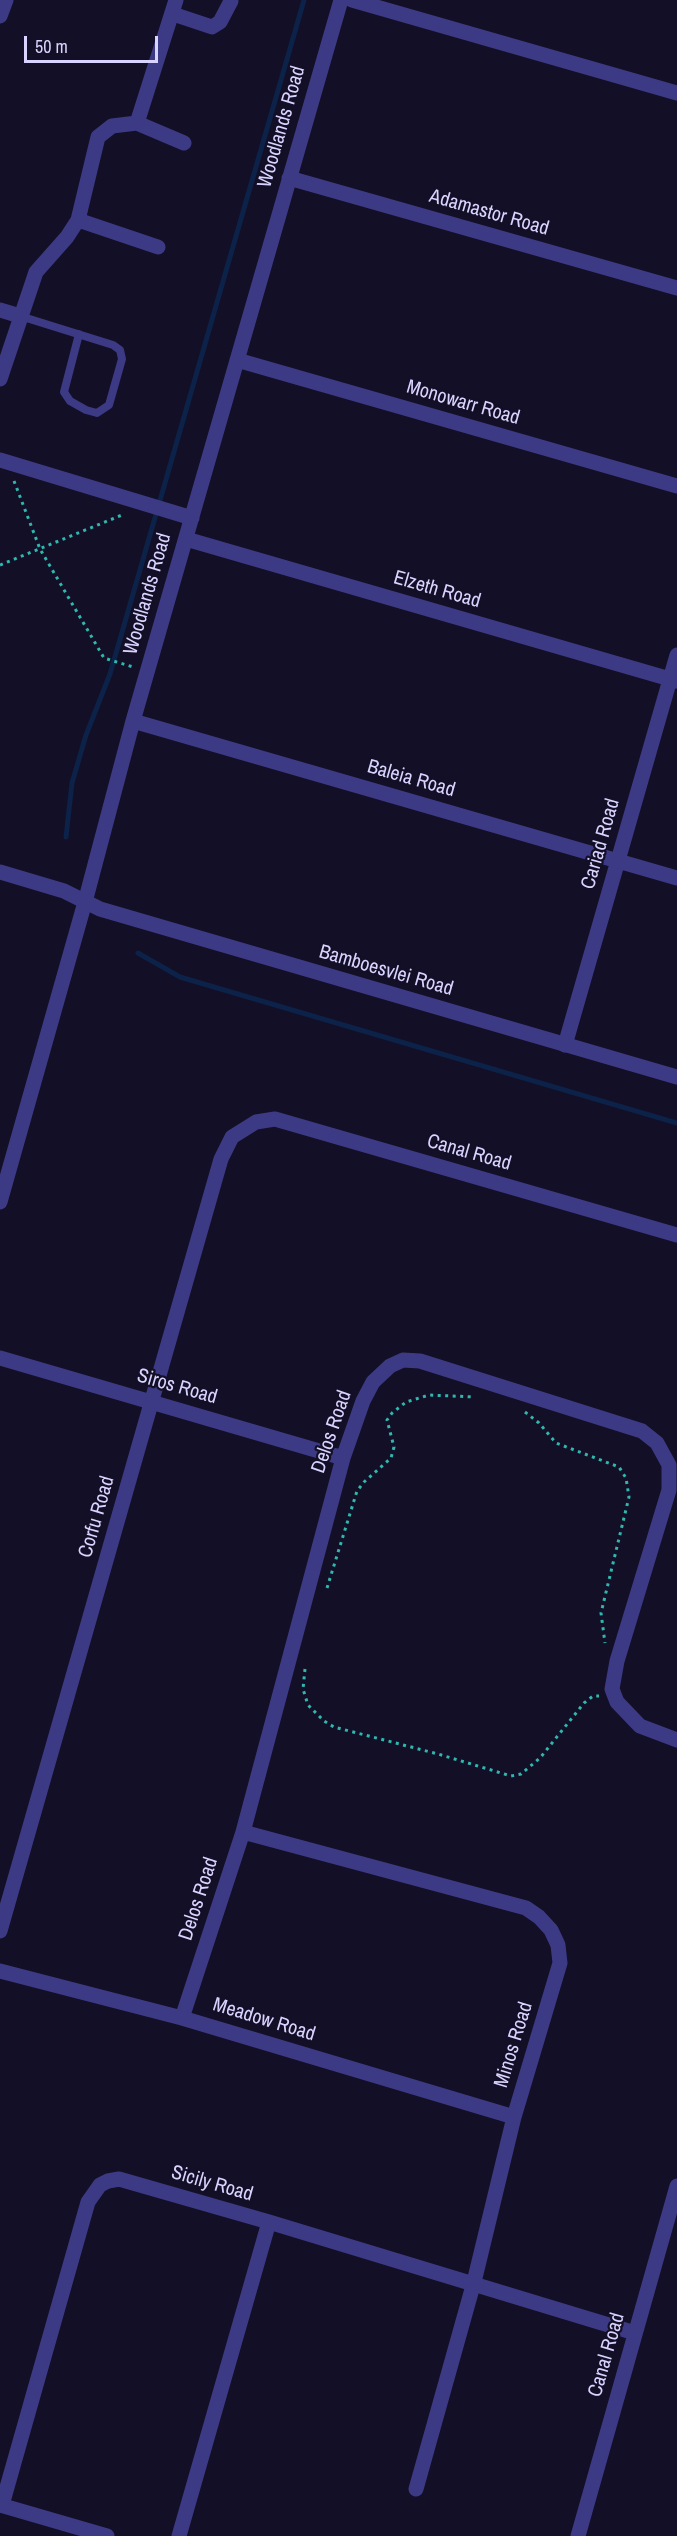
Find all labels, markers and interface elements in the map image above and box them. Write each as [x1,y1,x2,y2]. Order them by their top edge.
scale bar [27,24,160,62]
text: 50 m [35,34,68,59]
street label: Woodlands Road [253,63,311,191]
street label: Adamastor Road [427,185,551,241]
street label: Monowarr Road [404,375,522,431]
street label: Woodlands Road [119,530,177,658]
street label: Elzeth Road [391,566,483,614]
street label: Baleia Road [364,755,458,803]
street label: Cariad Road [577,796,625,892]
street label: Bamboesvlei Road [316,940,456,1002]
street label: Canal Road [424,1130,514,1176]
street label: Siros Road [134,1364,220,1410]
street label: Delos Road [307,1388,357,1476]
street label: Corfu Road [74,1473,120,1561]
street label: Delos Road [174,1855,224,1943]
street label: Meadow Road [210,1993,318,2047]
street label: Minos Road [490,1999,538,2091]
street label: Sicily Road [168,2161,256,2207]
street label: Canal Road [584,2310,630,2400]

